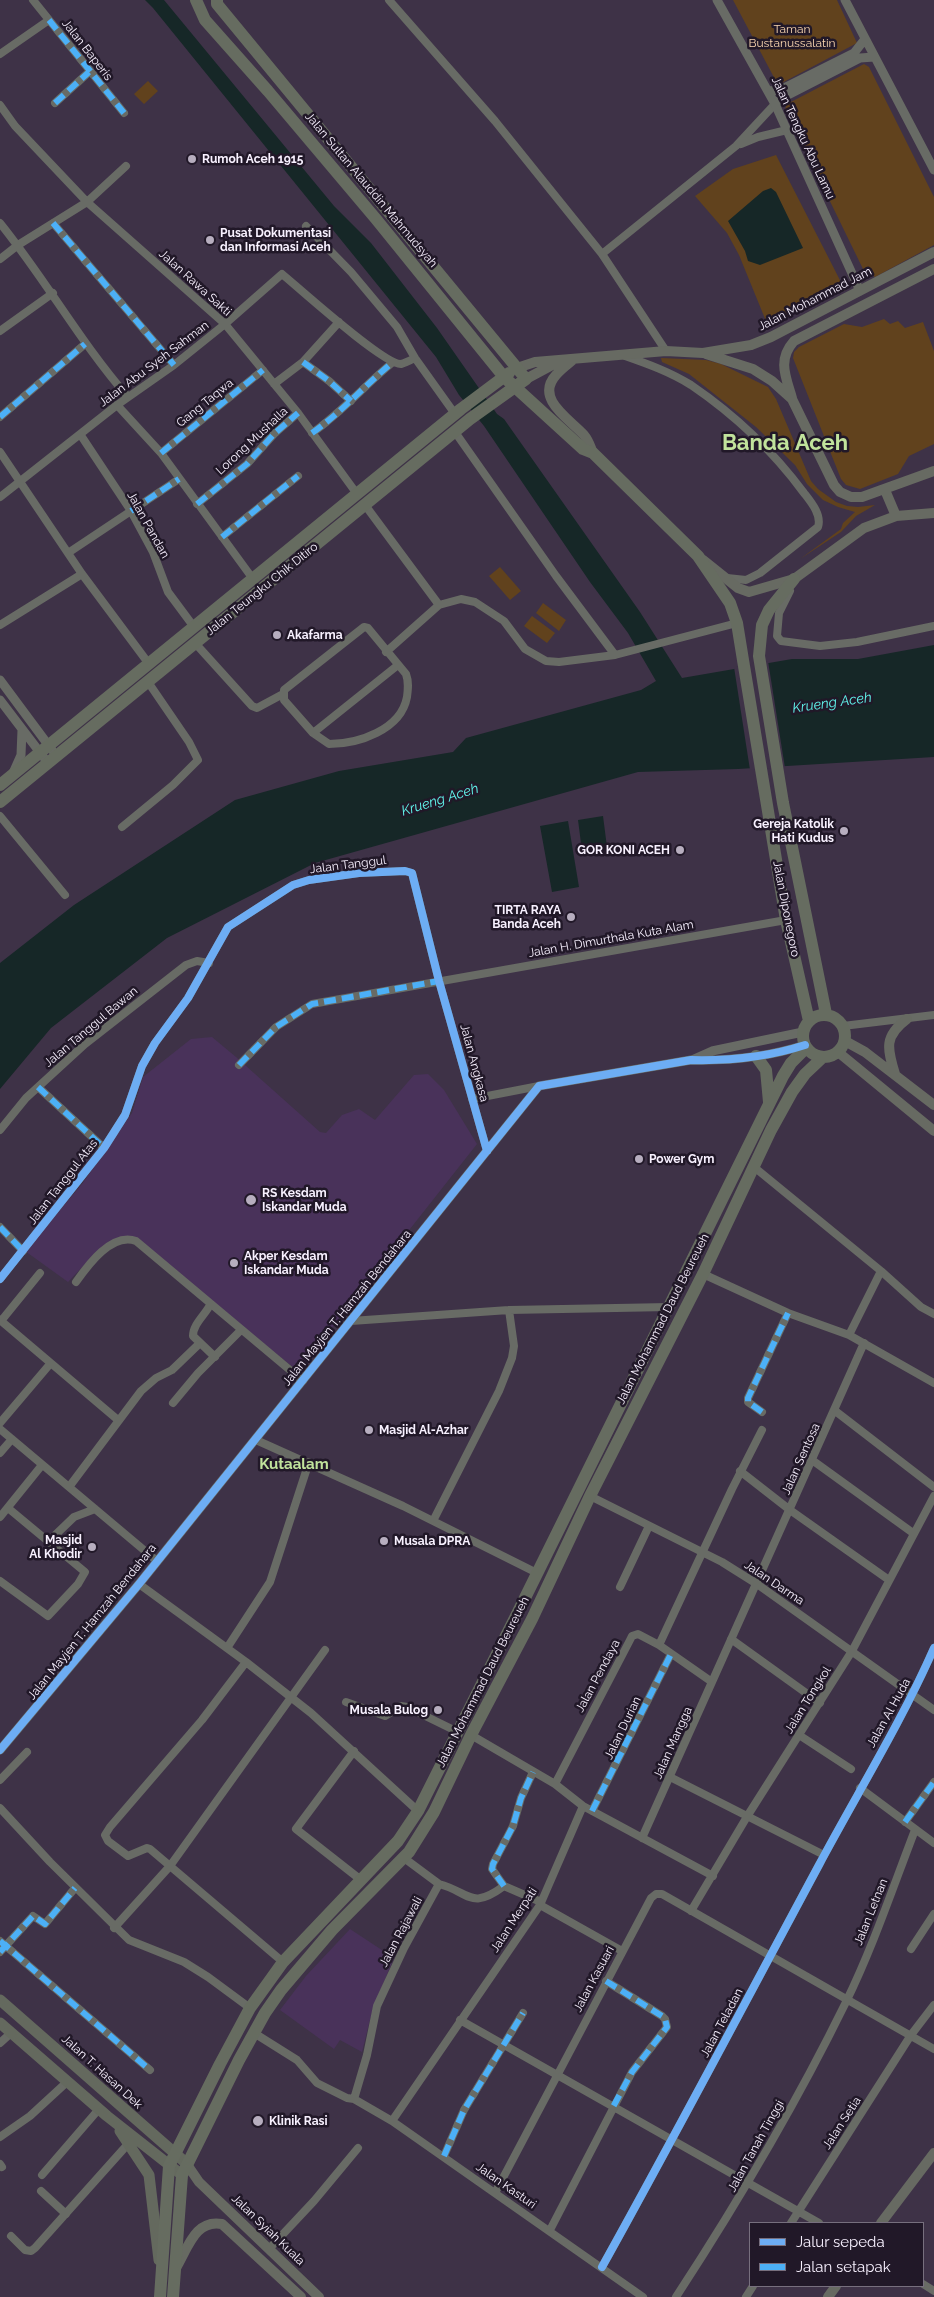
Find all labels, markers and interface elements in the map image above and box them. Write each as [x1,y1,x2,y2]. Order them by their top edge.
street label: Jalan Baperis [59,17,115,83]
park label: Taman Bustanussalatin [748,22,836,50]
street label: Jalan Tengku Abu Lamu [768,74,838,202]
street label: Jalan Sultan Alauddin Mahmudsyah [302,109,440,271]
place label: Rumoh Aceh 1915 [202,152,303,166]
marker: Rumoh Aceh 1915 [186,153,198,165]
place label: Pusat Dokumentasi dan Informasi Aceh [220,226,331,254]
marker: Pusat Dokumentasi dan Informasi Aceh [204,234,216,246]
street label: Jalan Rawa Sakti [156,247,234,319]
street label: Jalan Mohammad Jam [756,264,874,334]
street label: Jalan Abu Syeh Sahman [96,318,212,410]
street label: Gang Taqwa [174,376,236,430]
street label: Lorong Mushalla [213,404,291,478]
district label: Banda Aceh [722,430,848,456]
street label: Jalan Pandan [124,489,172,561]
street label: Jalan Teungku Chik Ditiro [203,540,321,638]
place label: Akafarma [287,628,343,642]
marker: Akafarma [271,629,283,641]
water label: Krueng Aceh [791,689,873,717]
water label: Krueng Aceh [399,780,481,820]
place label: Gereja Katolik Hati Kudus [753,817,834,845]
marker: Gereja Katolik Hati Kudus [838,825,850,837]
place label: GOR KONI ACEH [577,843,670,857]
marker: GOR KONI ACEH [674,844,686,856]
street label: Jalan Tanggul [309,853,387,877]
street label: Jalan Diponegoro [770,860,802,958]
place label: TIRTA RAYA Banda Aceh [492,903,561,931]
marker: TIRTA RAYA Banda Aceh [565,911,577,923]
street label: Jalan H. Dimurthala Kuta Alam [527,917,695,961]
street label: Jalan Tanggul Bawan [41,984,141,1070]
street label: Jalan Angkasa [457,1023,491,1103]
street label: Jalan Tanggul Atas [25,1137,101,1227]
place label: Power Gym [649,1152,714,1166]
marker: Power Gym [633,1153,645,1165]
place label: RS Kesdam Iskandar Muda [262,1186,347,1214]
marker: RS Kesdam Iskandar Muda [244,1193,258,1207]
street label: Jalan Mayjen T. Hamzah Bendahara [280,1227,414,1389]
street label: Jalan Mohammad Daud Beureueh [614,1231,712,1407]
place label: Akper Kesdam Iskandar Muda [244,1249,329,1277]
marker: Akper Kesdam Iskandar Muda [228,1257,240,1269]
street label: Jalan Sentosa [779,1421,823,1497]
place label: Masjid Al-Azhar [379,1423,468,1437]
marker: Masjid Al-Azhar [363,1424,375,1436]
district label: Kutaalam [259,1455,329,1473]
place label: Masjid Al Khodir [29,1533,82,1561]
place label: Musala DPRA [394,1534,470,1548]
marker: Musala DPRA [378,1535,390,1547]
street label: Jalan Mayjen T. Hamzah Bendahara [25,1541,159,1703]
marker: Masjid Al Khodir [86,1541,98,1553]
street label: Jalan Darma [741,1558,807,1608]
street label: Jalan Mohammad Daud Beureueh [434,1594,532,1770]
street label: Jalan Pendaya [573,1637,623,1715]
street label: Jalan Tongkol [782,1664,834,1736]
street label: Jalan Al Huda [864,1676,914,1750]
street label: Jalan Durian [602,1694,644,1762]
place label: Musala Bulog [350,1703,428,1717]
marker: Musala Bulog [432,1704,444,1716]
street label: Jalan Mangga [651,1705,695,1781]
street label: Jalan Letnan [851,1877,891,1947]
street label: Jalan Merpati [488,1885,540,1955]
street label: Jalan Rajawali [376,1894,426,1970]
street label: Jalan Kasuari [571,1944,617,2014]
street label: Jalan Teladan [698,1986,746,2060]
street label: Jalan T. Hasan Dek [59,2032,145,2112]
street label: Jalan Setia [820,2094,864,2152]
street label: Jalan Tanah Tinggi [725,2098,787,2194]
marker: Klinik Rasi [251,2114,265,2128]
place label: Klinik Rasi [269,2114,328,2128]
street label: Jalan Kasturi [473,2160,539,2212]
street label: Jalan Syiah Kuala [229,2192,307,2268]
legend [749,2222,924,2287]
text: Jalur sepeda [796,2233,885,2251]
text: Jalan setapak [796,2258,891,2276]

